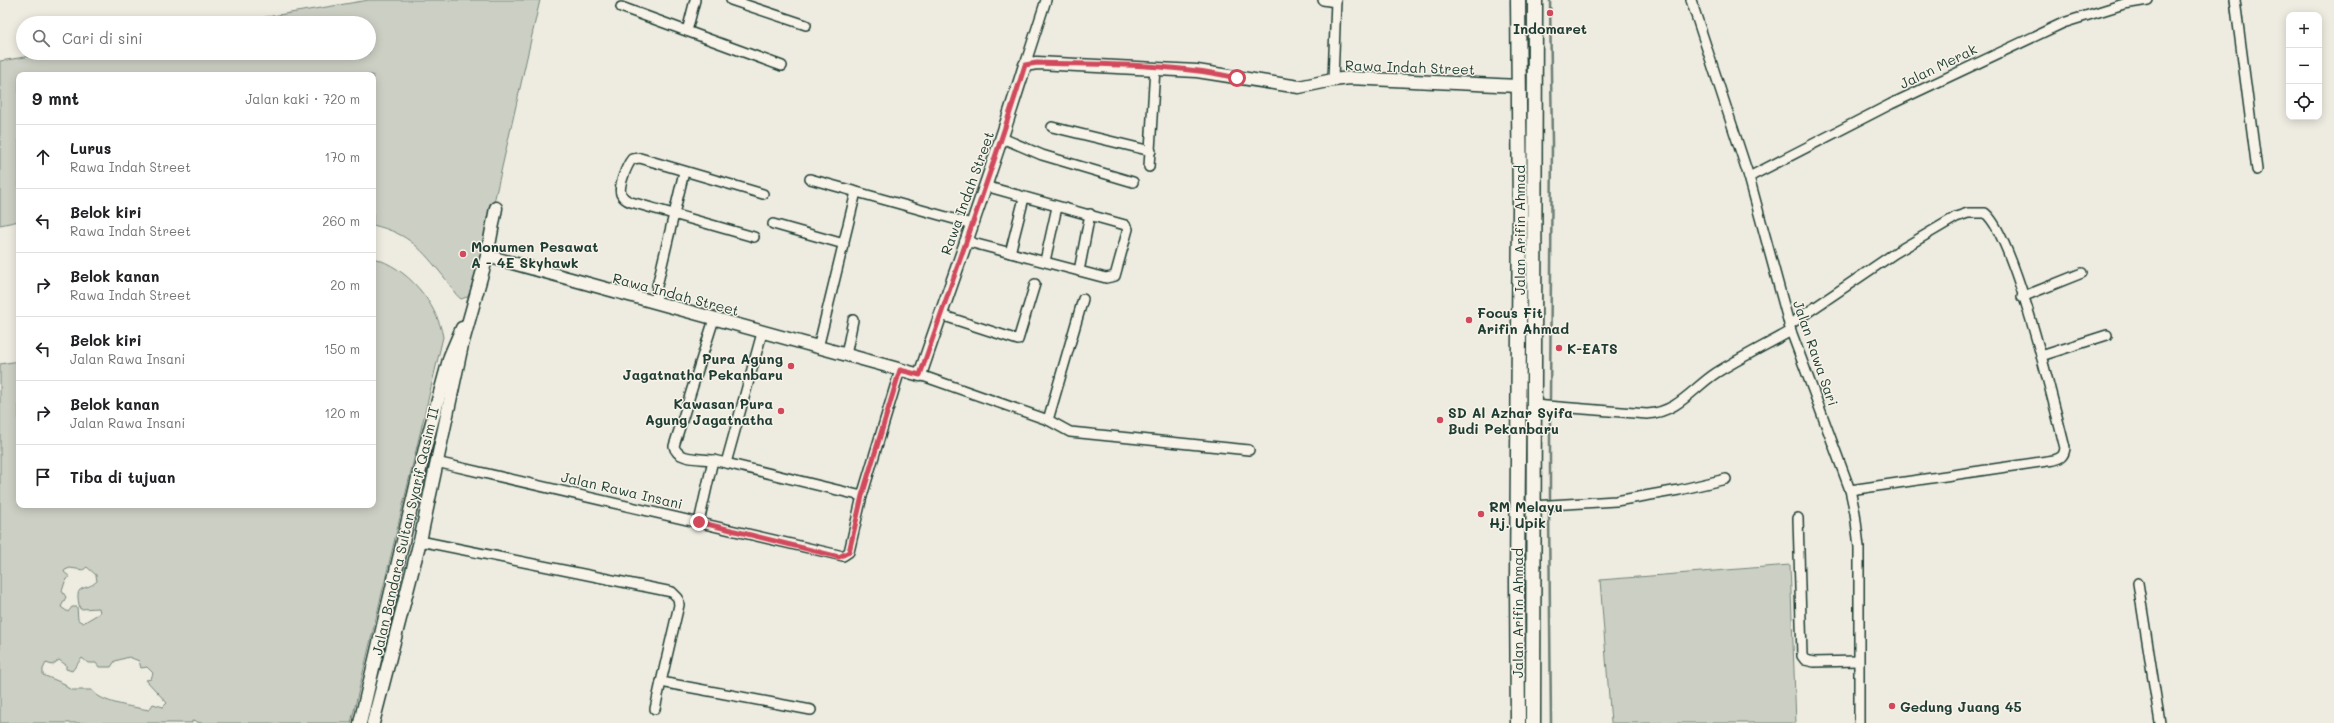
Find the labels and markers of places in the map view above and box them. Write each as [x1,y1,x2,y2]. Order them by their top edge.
marker: Indomaret [1545,8,1555,18]
place label: Indomaret [1513,19,1587,38]
place label: Monumen Pesawat A - 4E Skyhawk [471,237,599,272]
marker: Monumen Pesawat A - 4E Skyhawk [458,249,468,259]
place label: Focus Fit Arifin Ahmad [1477,303,1569,338]
marker: Focus Fit Arifin Ahmad [1464,315,1474,325]
place label: K-EATS [1567,339,1618,358]
marker: K-EATS [1554,343,1564,353]
place label: Pura Agung Jagatnatha Pekanbaru [623,349,783,384]
marker: Pura Agung Jagatnatha Pekanbaru [786,361,796,371]
place label: Kawasan Pura Agung Jagatnatha [645,394,773,429]
place label: SD Al Azhar Syifa Budi Pekanbaru [1448,403,1573,438]
marker: Kawasan Pura Agung Jagatnatha [776,406,786,416]
marker: SD Al Azhar Syifa Budi Pekanbaru [1435,415,1445,425]
place label: RM Melayu Hj. Upik [1489,497,1563,532]
marker: RM Melayu Hj. Upik [1476,509,1486,519]
place label: Gedung Juang 45 [1900,697,2022,716]
marker: Gedung Juang 45 [1887,701,1897,711]

